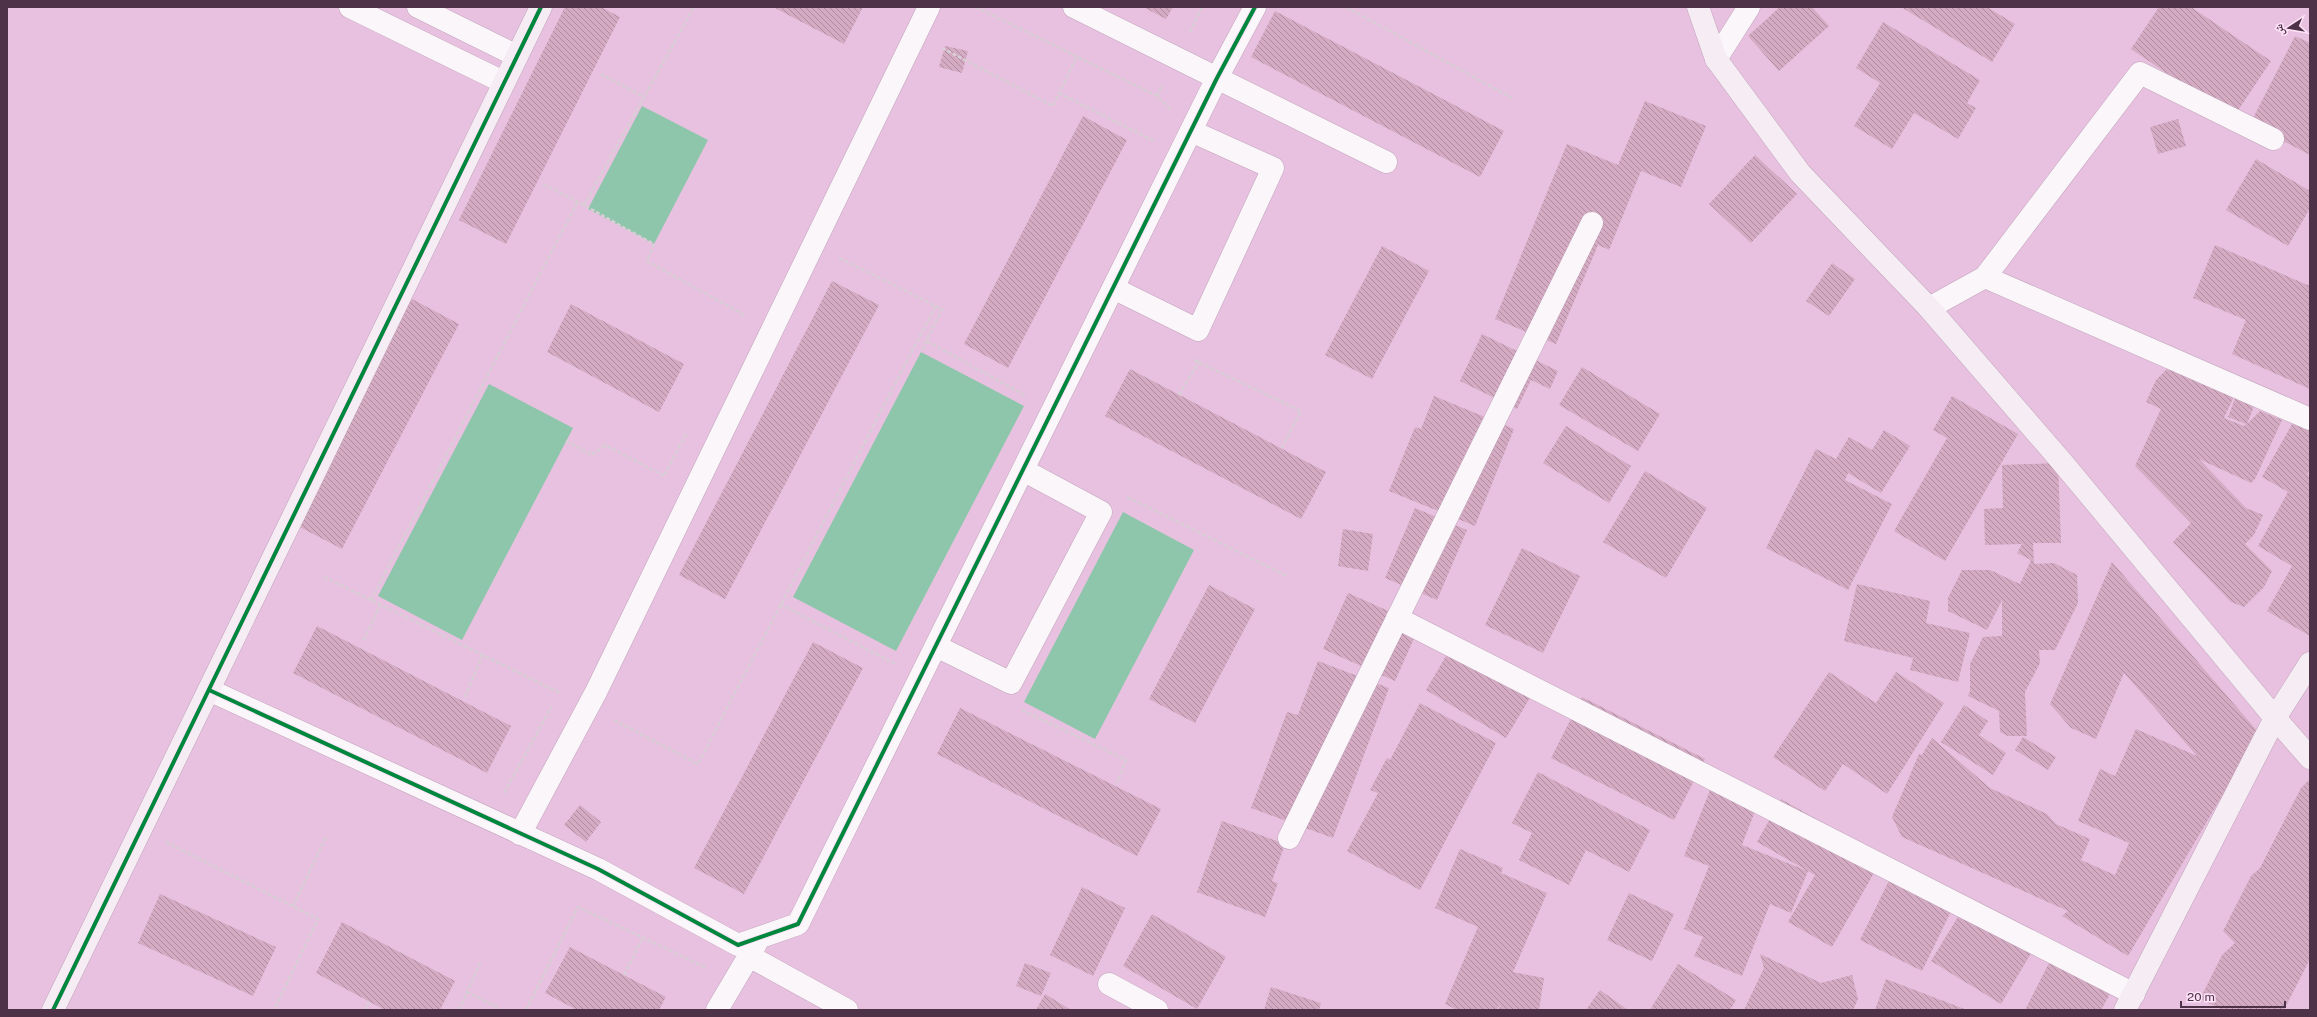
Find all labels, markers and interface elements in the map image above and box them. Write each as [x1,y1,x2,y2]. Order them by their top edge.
north arrow [2269,8,2309,48]
text: ش [2272,22,2288,37]
scale bar [2181,983,2285,1009]
text: 20 m [2187,990,2215,1004]

